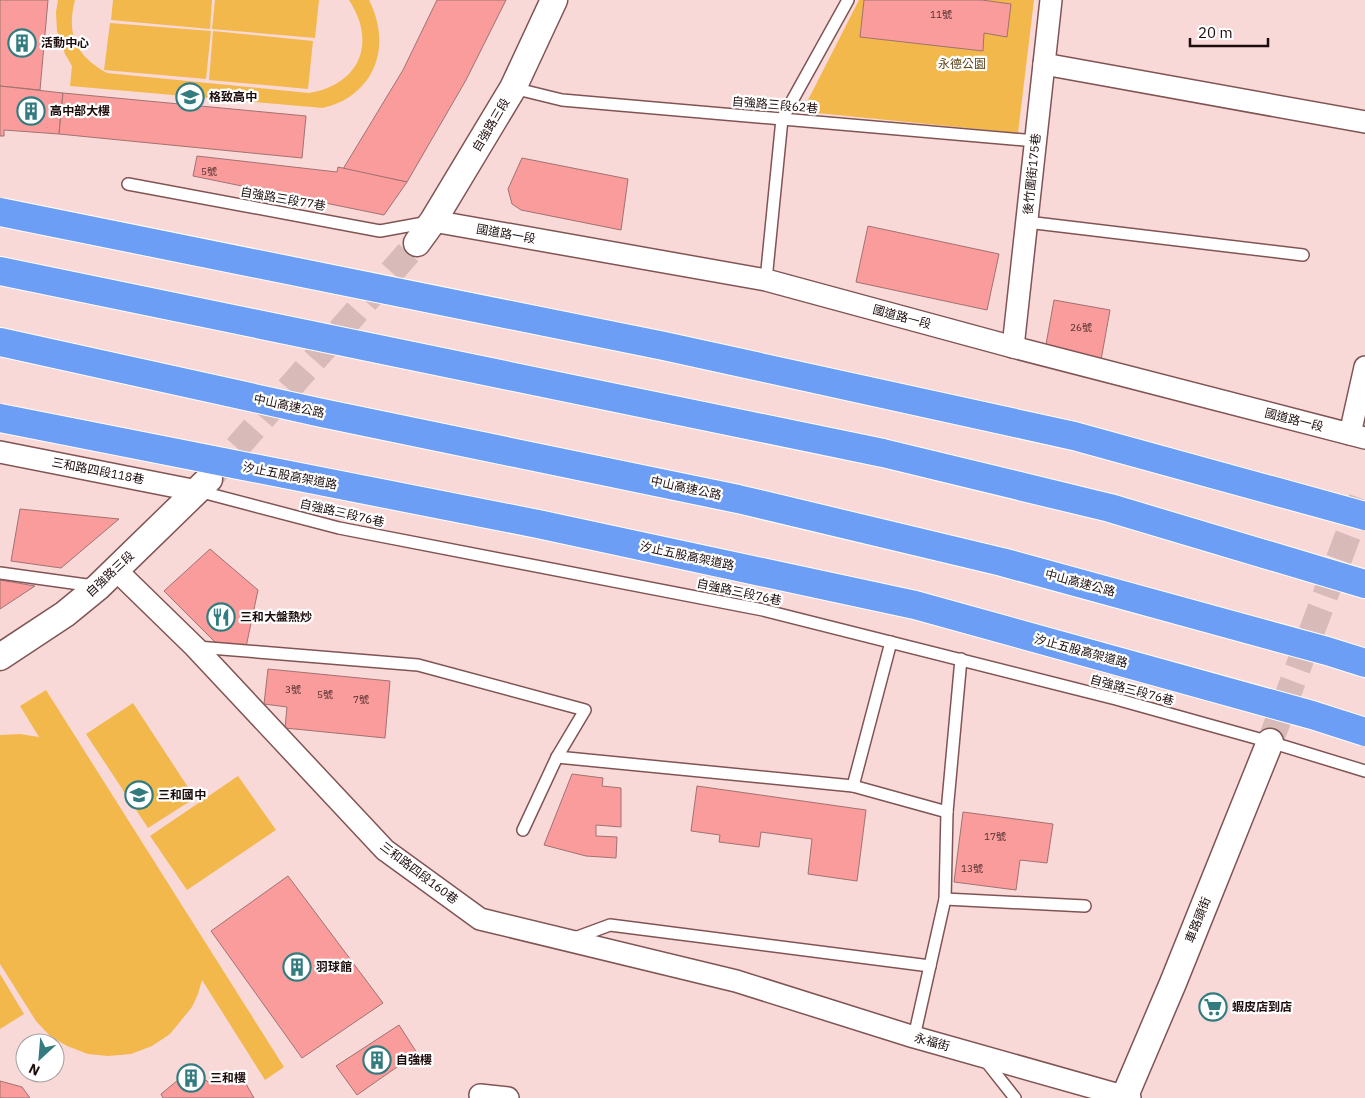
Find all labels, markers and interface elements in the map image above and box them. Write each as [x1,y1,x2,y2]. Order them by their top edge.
house number: 11號 [930,8,952,21]
scale bar [1190,15,1268,47]
text: 20 m [1198,23,1233,42]
building icon: 活動中心 [7,28,37,58]
place label: 活動中心 [41,35,89,50]
park label: 永德公園 [938,56,986,71]
school or university icon: 格致高中 [175,82,205,112]
place label: 格致高中 [209,89,257,104]
street label: 自強路三段62巷 [731,93,819,116]
street label: 自強路三段 [469,95,512,154]
building icon: 高中部大樓 [16,96,46,126]
place label: 高中部大樓 [50,103,110,118]
street label: 後竹圍街175巷 [1020,133,1043,215]
house number: 5號 [201,165,217,178]
street label: 自強路三段77巷 [239,184,327,213]
street label: 國道路一段 [475,221,537,246]
street label: 國道路一段 [871,302,933,332]
house number: 26號 [1070,321,1092,334]
street label: 中山高速公路 [252,391,326,420]
street label: 國道路一段 [1263,405,1325,434]
street label: 三和路四段118巷 [51,454,145,487]
street label: 汐止五股高架道路 [242,459,339,492]
street label: 中山高速公路 [649,473,723,502]
street label: 自強路三段76巷 [298,495,386,530]
street label: 汐止五股高架道路 [639,538,736,573]
street label: 自強路三段 [83,548,137,600]
street label: 中山高速公路 [1043,566,1117,599]
street label: 自強路三段76巷 [695,575,783,608]
restaurant icon: 三和大盤熱炒 [206,602,236,632]
place label: 三和大盤熱炒 [240,609,312,624]
street label: 汐止五股高架道路 [1033,631,1129,670]
street label: 自強路三段76巷 [1088,671,1176,708]
house number: 3號 [285,683,301,696]
house number: 5號 [317,688,333,701]
house number: 7號 [353,693,369,706]
school or university icon: 三和國中 [124,780,154,810]
place label: 三和國中 [158,787,206,802]
house number: 17號 [984,830,1006,843]
street label: 三和路四段160巷 [377,838,461,907]
house number: 13號 [961,862,983,875]
street label: 車路頭街 [1182,895,1213,945]
building icon: 羽球館 [282,952,312,982]
place label: 羽球館 [316,959,352,974]
supermarket icon: 蝦皮店到店 [1198,992,1228,1022]
place label: 蝦皮店到店 [1232,999,1292,1014]
street label: 永福街 [913,1029,952,1054]
north arrow [15,1033,65,1083]
building icon: 自強樓 [362,1045,392,1075]
place label: 自強樓 [396,1052,432,1067]
text: N [26,1059,43,1080]
building icon: 三和樓 [176,1063,206,1093]
place label: 三和樓 [210,1070,246,1085]

